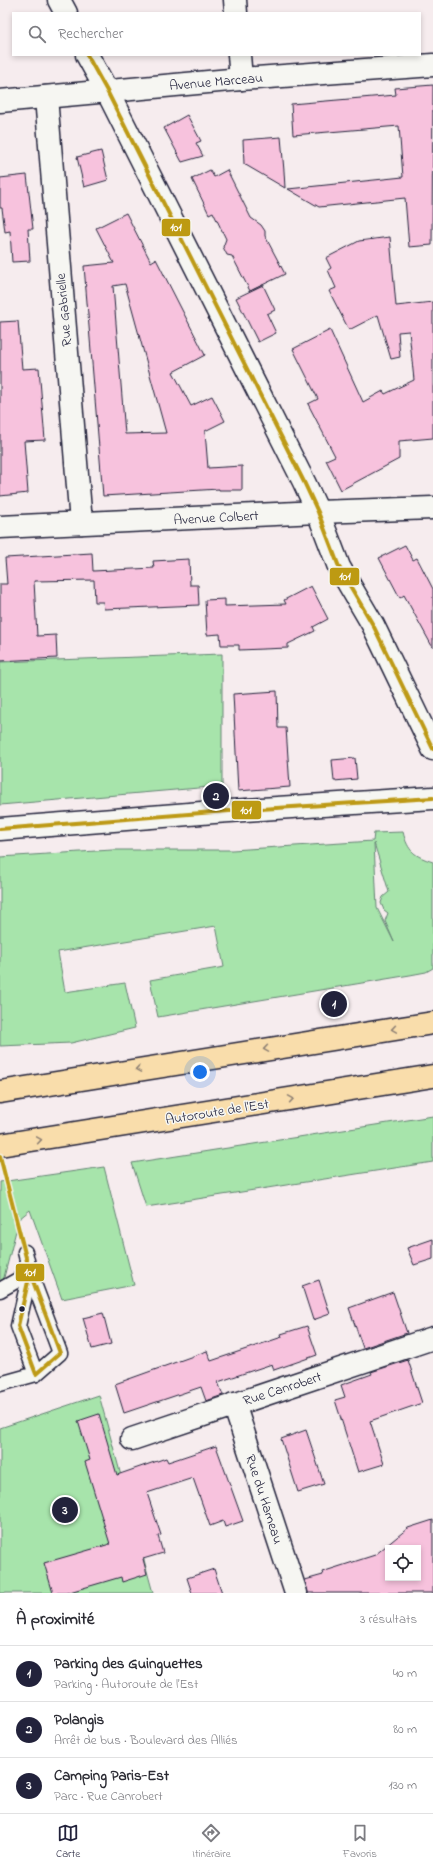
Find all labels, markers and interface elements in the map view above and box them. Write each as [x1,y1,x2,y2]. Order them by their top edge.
search box [12,12,421,56]
icon: search [26,23,48,45]
text: Rechercher [58,23,123,45]
street label: Avenue Marceau [169,68,264,97]
line badge: 101 [161,218,191,237]
text: 101 [170,220,182,236]
street label: Rue Gabrielle [51,272,78,347]
street label: Avenue Colbert [173,506,259,531]
line badge: 101 [329,567,360,586]
text: 101 [339,569,351,585]
pin: 2 [203,781,229,811]
line badge: 101 [231,800,262,820]
text: 101 [240,803,252,819]
pin: 1 [321,989,347,1019]
one-way arrow [391,1024,398,1033]
one-way arrow [263,1044,269,1053]
your location [190,1062,210,1082]
one-way arrow [135,1064,141,1073]
street label: Autoroute de l’Est [164,1094,271,1131]
one-way arrow [288,1095,294,1104]
one-way arrow [35,1136,42,1144]
line badge: 101 [15,1263,45,1282]
text: 101 [24,1265,36,1281]
unlabelled marker [17,1304,27,1314]
street label: Rue Canrobert [240,1367,325,1412]
street label: Rue du Hameau [239,1452,288,1547]
pin: 3 [52,1495,78,1525]
map controls [385,1545,421,1581]
button: locate [385,1545,421,1581]
text: À proximité [16,1607,94,1632]
text: 3 résultats [360,1610,417,1629]
text: Parking des Guinguettes [54,1653,203,1675]
text: 1 [27,1664,31,1683]
text: 40 m [393,1664,417,1683]
text: Parking · Autoroute de l’Est [54,1675,198,1694]
text: Polangis [54,1709,104,1731]
text: 2 [26,1720,32,1739]
text: 80 m [393,1720,417,1739]
text: Arrêt de bus · Boulevard des Alliés [54,1731,238,1750]
text: Camping Paris-Est [54,1765,169,1787]
text: 3 [26,1776,32,1795]
text: 130 m [389,1776,417,1795]
text: Parc · Rue Canrobert [54,1787,163,1806]
tab: Carte [56,1822,80,1862]
tab: Itinéraire [192,1822,231,1862]
tab: Favoris [343,1822,377,1862]

